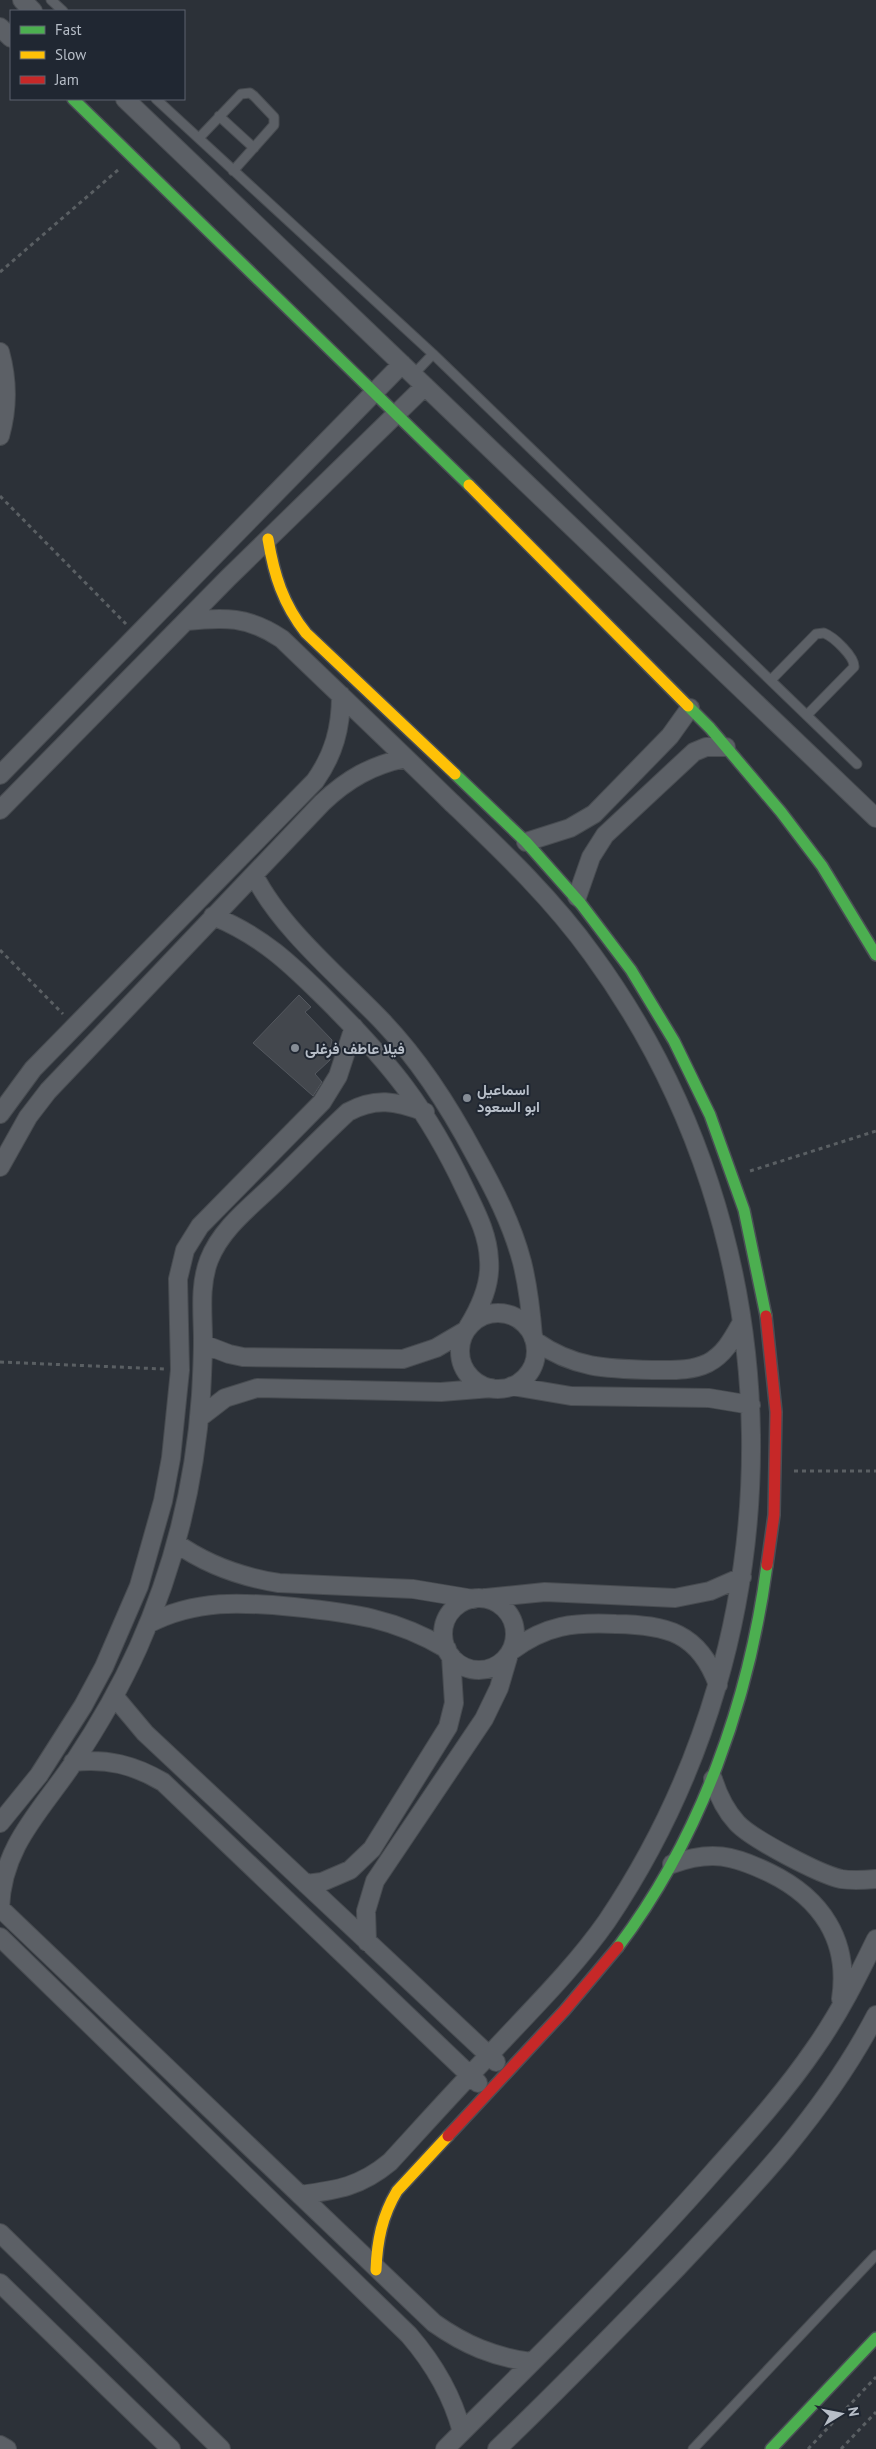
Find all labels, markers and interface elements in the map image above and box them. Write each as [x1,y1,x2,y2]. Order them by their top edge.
legend [10,10,185,100]
text: Fast [55,20,82,39]
text: Slow [55,45,86,64]
text: Jam [54,70,79,89]
place label: فيلا عاطف فرغلى [305,1039,405,1058]
marker: فيلا عاطف فرغلى [289,1042,301,1054]
place label: اسماعيل ابو السعود [477,1080,540,1116]
marker: اسماعيل ابو السعود [461,1092,473,1104]
north arrow [816,2389,866,2439]
text: N [844,2406,863,2418]

